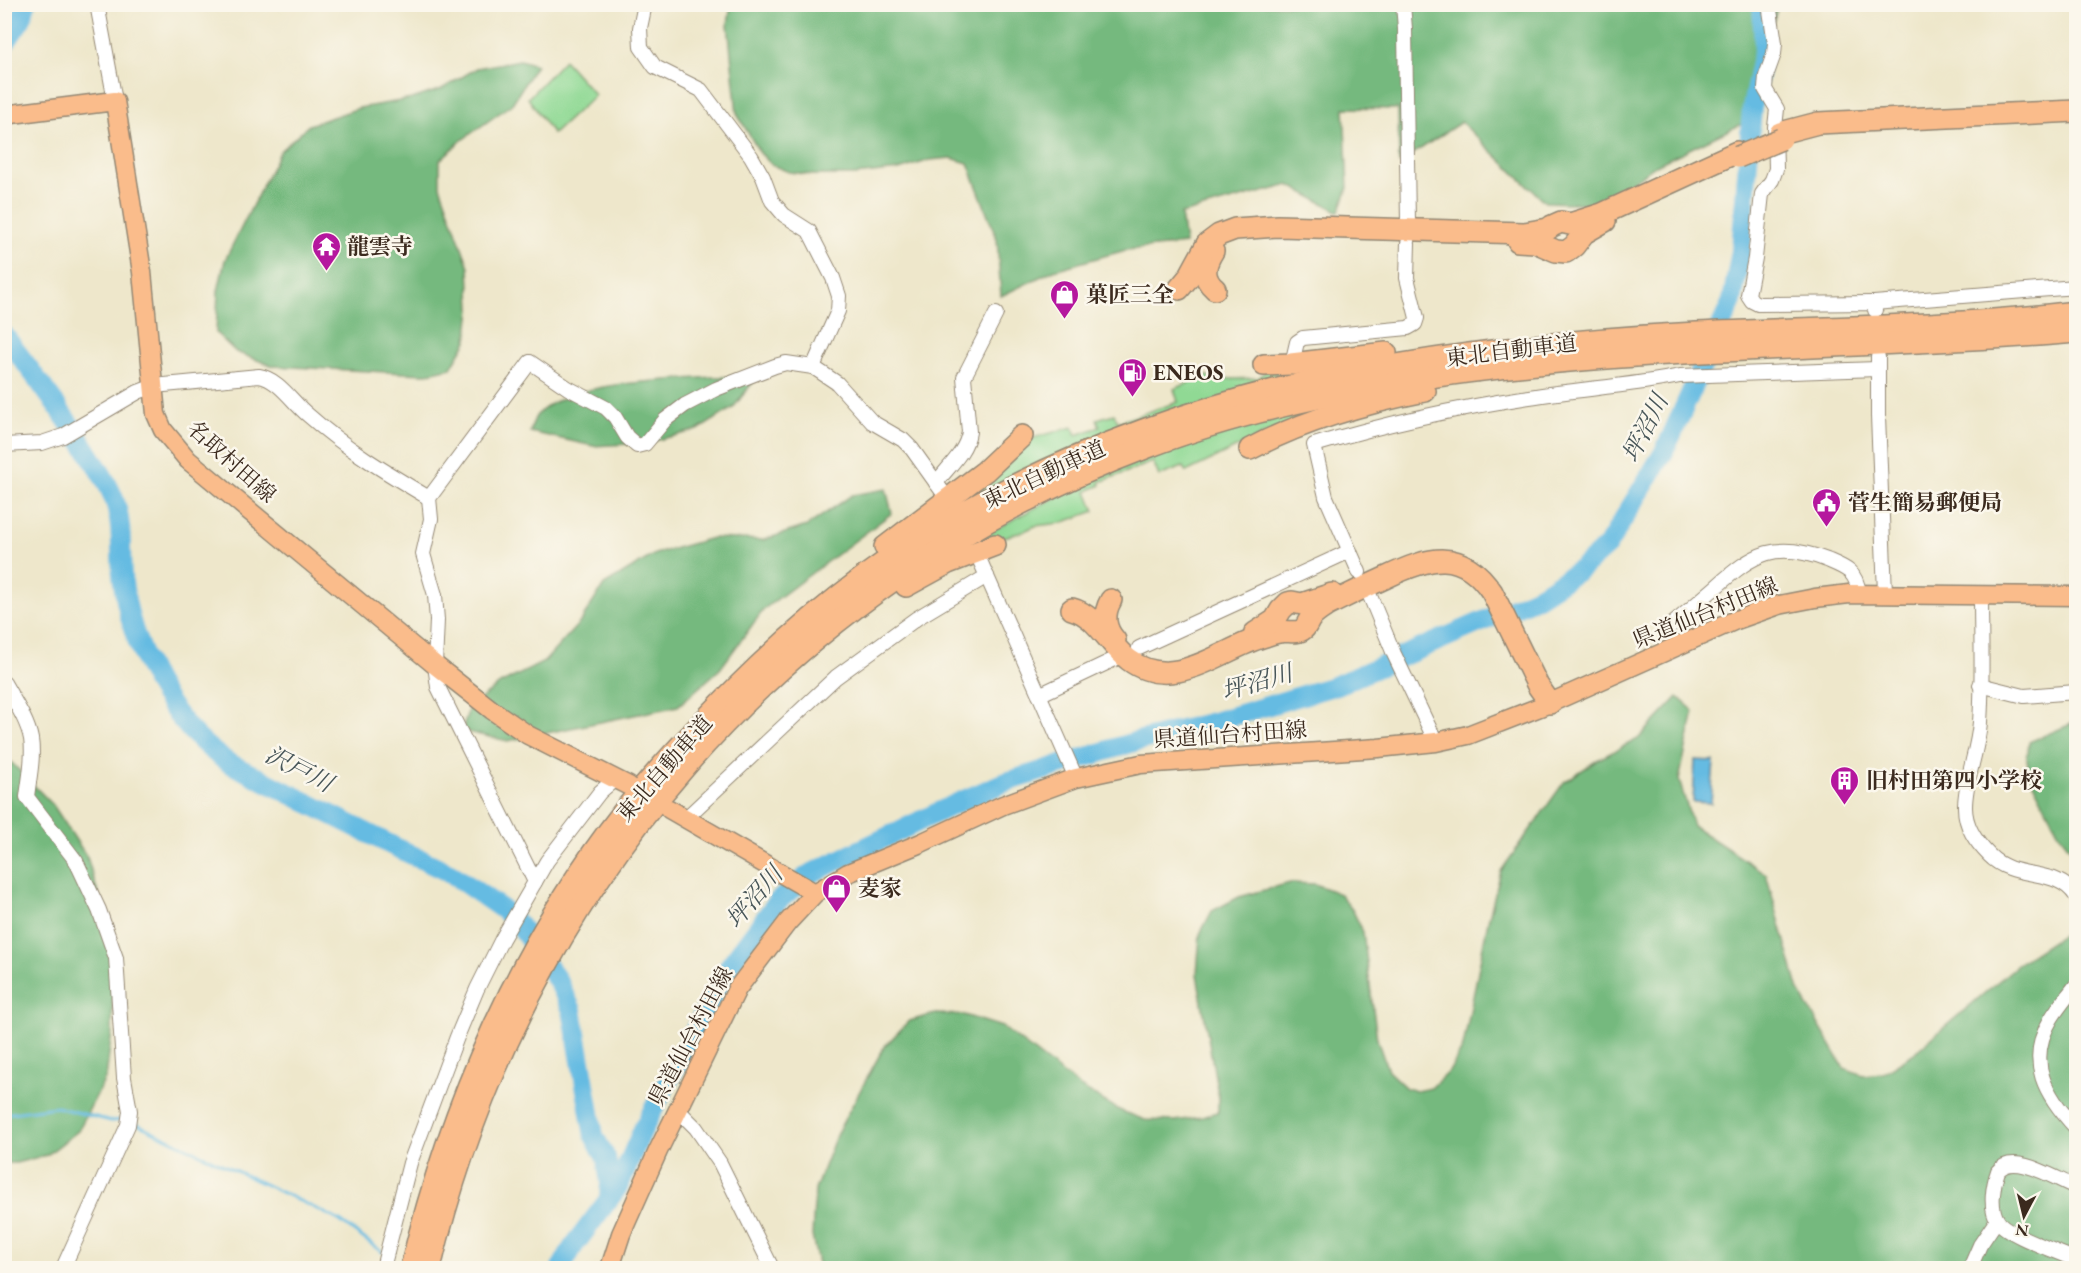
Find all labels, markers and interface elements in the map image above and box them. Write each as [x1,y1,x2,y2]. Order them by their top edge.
temple icon: 龍雲寺 [310,230,342,272]
place label: 龍雲寺 [347,232,413,261]
shop icon: 菓匠三全 [1049,278,1081,320]
place label: 菓匠三全 [1086,280,1174,309]
street label: 東北自動車道 [1444,328,1578,373]
fuel station icon: ENEOS [1116,356,1148,398]
place label: ENEOS [1153,358,1224,387]
water label: 坪沼川 [1614,386,1676,467]
street label: 名取村田線 [181,414,282,509]
street label: 東北自動車道 [978,433,1110,515]
public building icon: 菅生簡易郵便局 [1811,486,1843,528]
place label: 菅生簡易郵便局 [1848,488,2002,517]
street label: 県道仙台村田線 [1628,570,1782,655]
water label: 坪沼川 [1218,656,1299,706]
street label: 東北自動車道 [610,709,719,828]
street label: 県道仙台村田線 [1152,715,1308,754]
water label: 沢戸川 [260,738,341,800]
building icon: 旧村田第四小学校 [1829,764,1861,806]
place label: 旧村田第四小学校 [1866,766,2042,795]
water label: 坪沼川 [718,857,791,934]
shop icon: 麦家 [821,872,853,914]
place label: 麦家 [858,874,902,903]
street label: 県道仙台村田線 [641,961,739,1111]
north arrow [1994,1186,2054,1246]
text: N [2014,1219,2030,1242]

